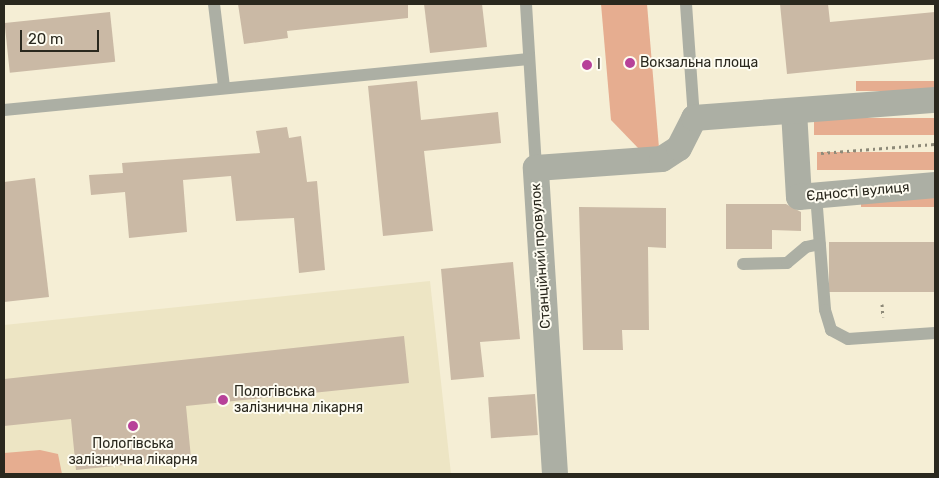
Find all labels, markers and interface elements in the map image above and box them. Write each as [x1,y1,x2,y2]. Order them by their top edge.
scale bar [22,20,101,52]
text: 20 m [28,30,63,48]
place label: Вокзальна площа [640,55,758,71]
place label: І [597,57,601,73]
marker: Вокзальна площа [624,57,636,69]
marker: І [581,59,593,71]
street label: Єдності вулиця [806,179,910,205]
street label: Станційний провулок [528,183,554,329]
place label: Пологівська залізнична лікарня [234,384,363,417]
marker: Пологівська залізнична лікарня [216,393,230,407]
marker: Пологiвська залiзнична лiкарня [126,419,140,433]
place label: Пологiвська залiзнична лiкарня [68,436,198,468]

